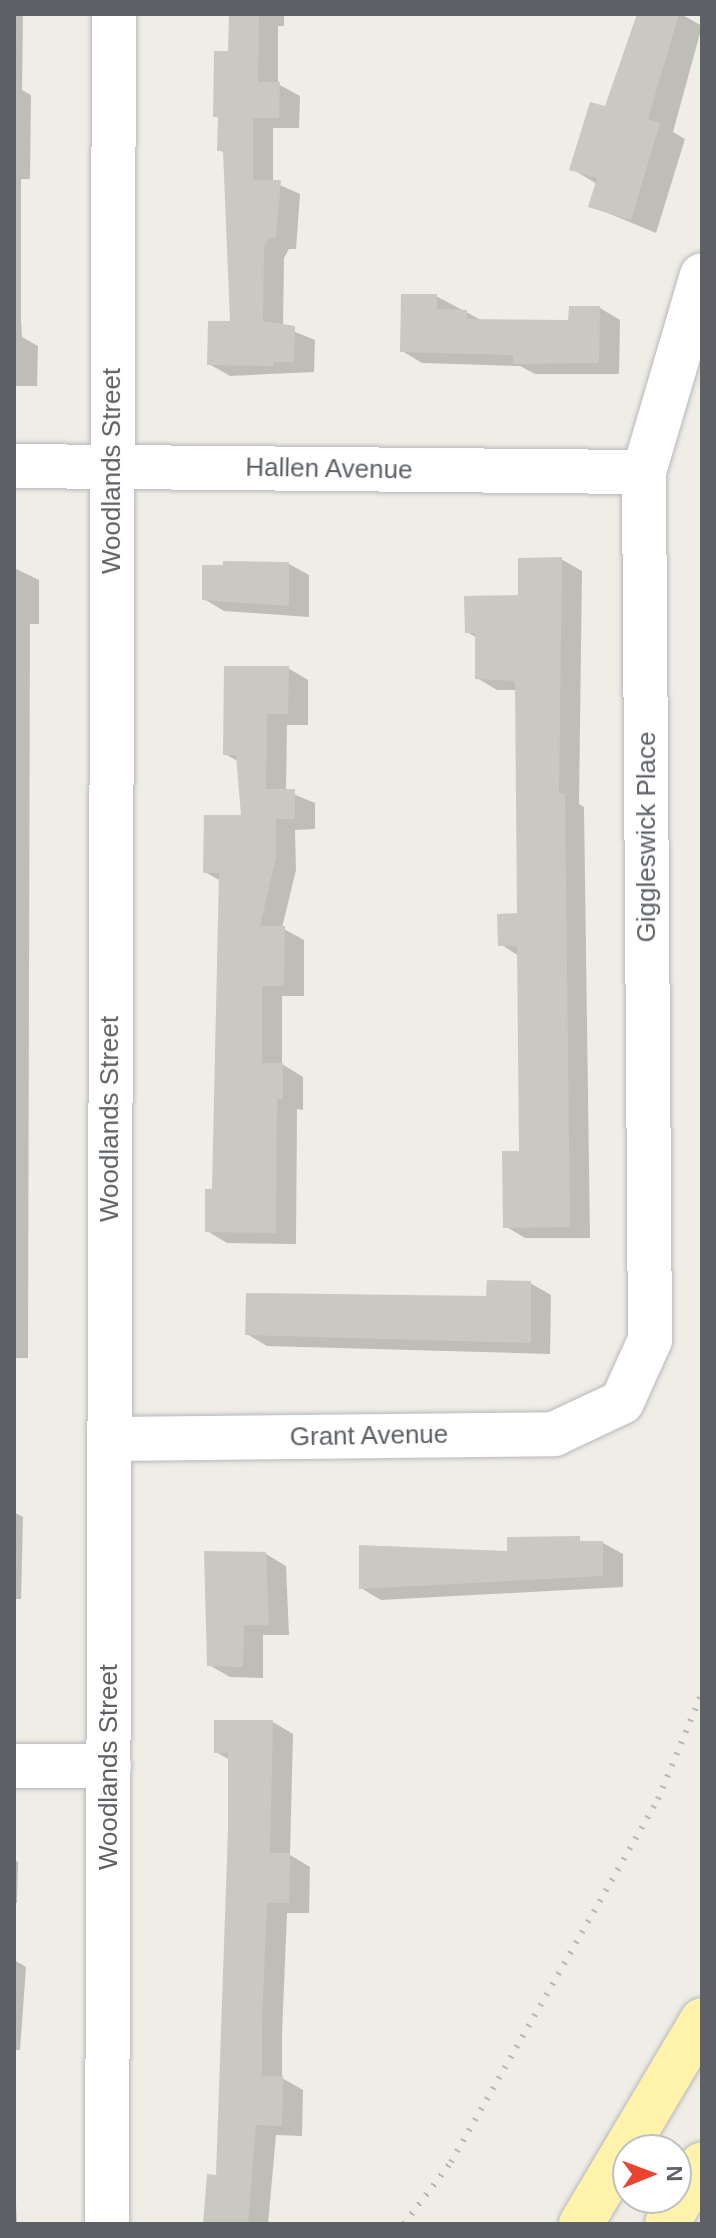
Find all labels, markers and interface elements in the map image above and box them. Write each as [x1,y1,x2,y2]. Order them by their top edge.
street label: Woodlands Street [96,368,128,574]
street label: Hallen Avenue [244,452,414,486]
street label: Giggleswick Place [631,732,663,942]
street label: Woodlands Street [94,1016,126,1222]
street label: Grant Avenue [289,1419,449,1453]
street label: Woodlands Street [93,1664,125,1870]
north arrow [612,2134,692,2214]
text: N [662,2165,687,2182]

